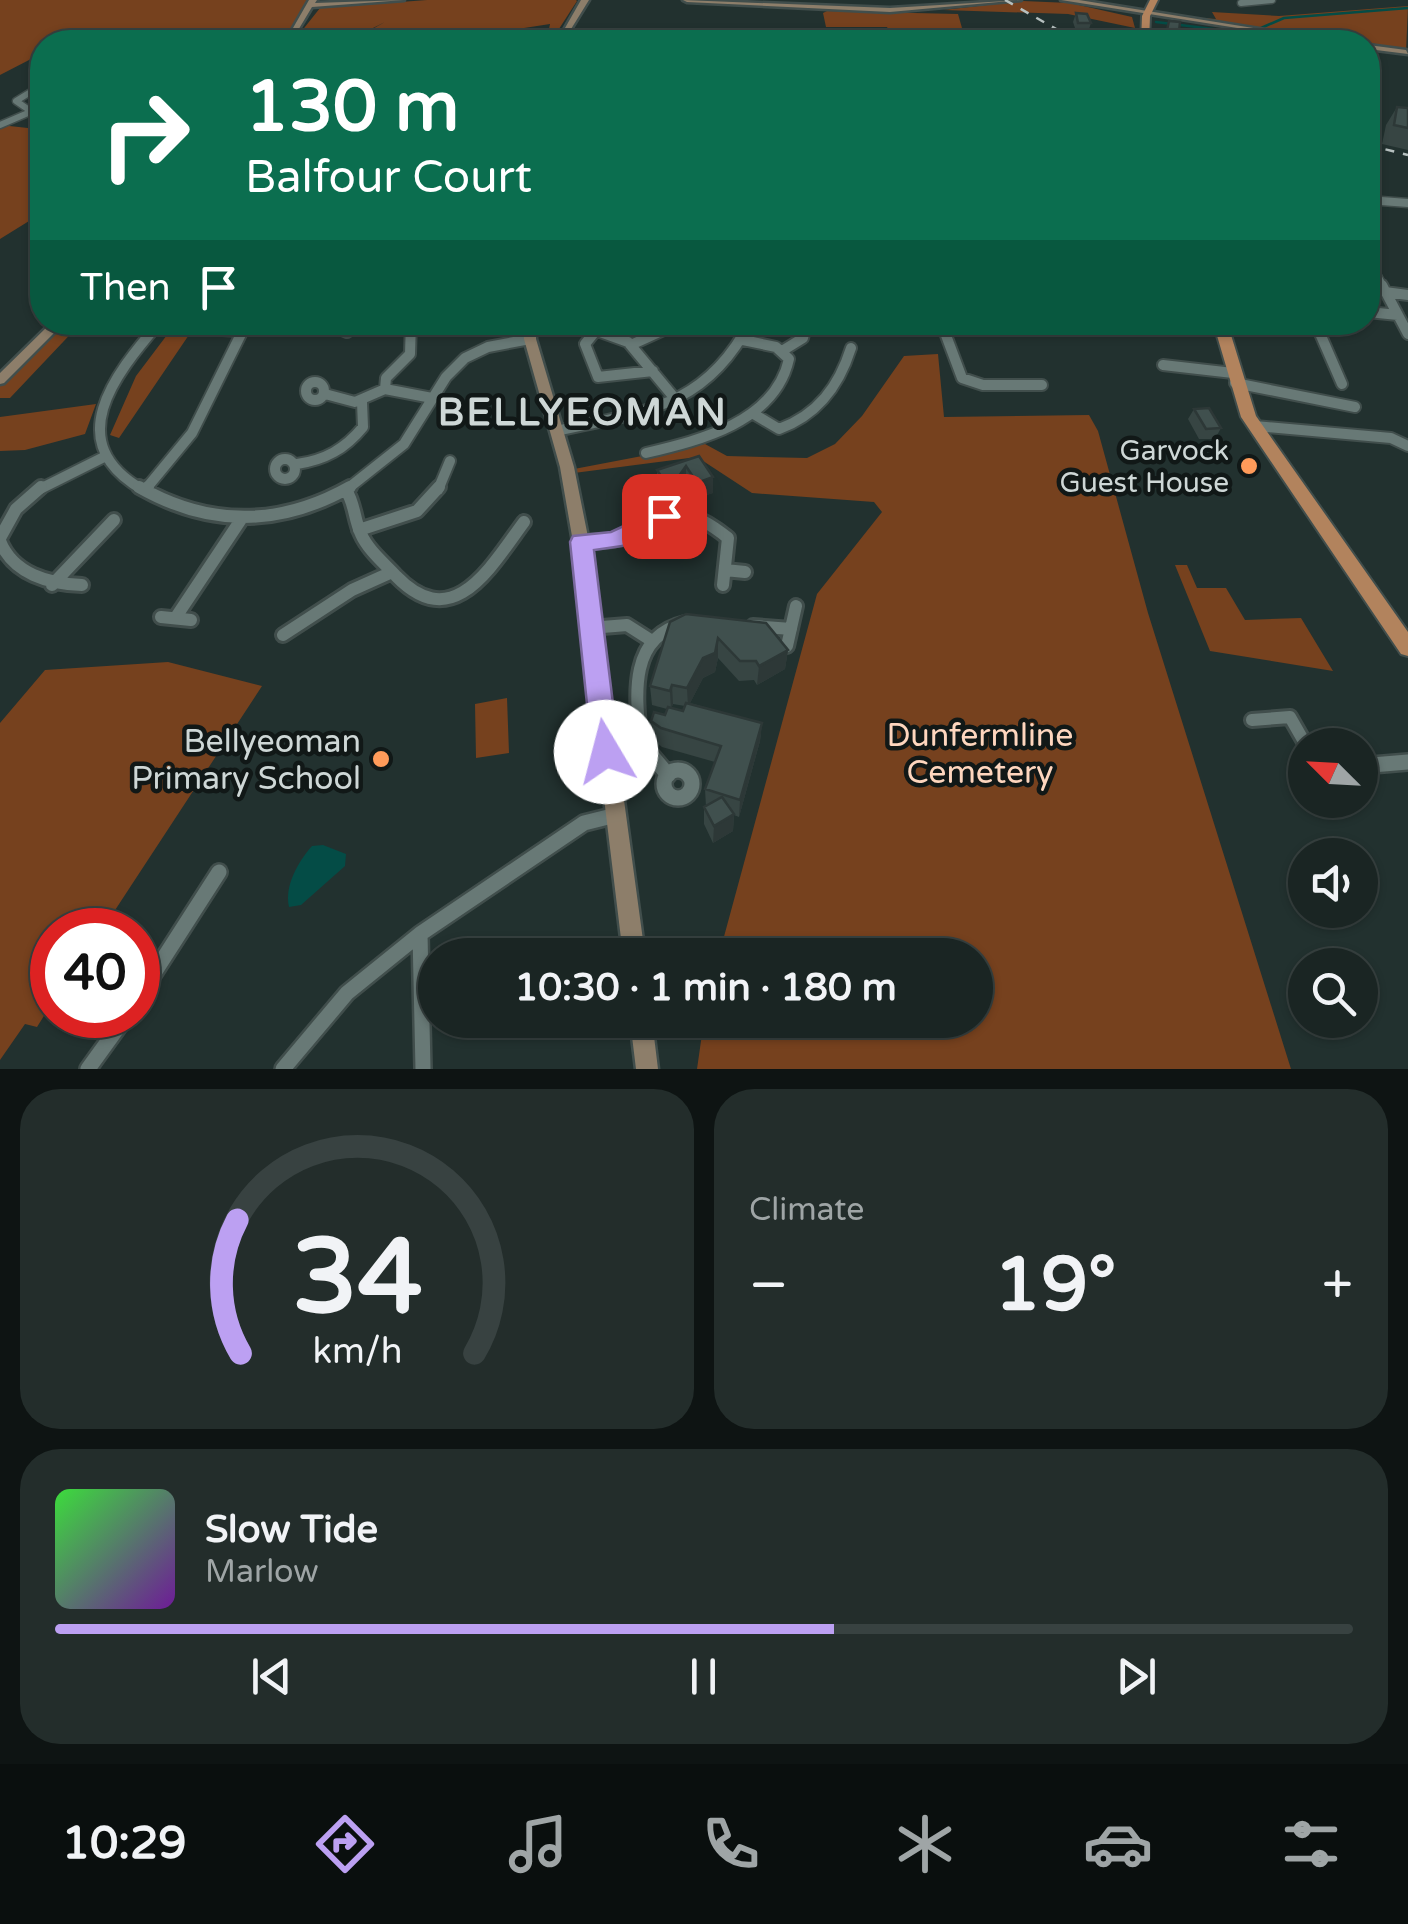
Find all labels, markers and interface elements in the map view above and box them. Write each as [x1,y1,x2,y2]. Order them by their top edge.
text: 130 m [245,66,459,150]
icon: right [80,70,210,200]
text: Balfour Court [245,151,532,205]
icon: arrive [191,260,246,315]
text: Then [80,265,171,311]
district label: BELLYEOMAN [438,390,728,436]
place label: Garvock Guest House [1059,434,1229,500]
marker: Garvock Guest House [1238,455,1260,477]
pin [622,474,707,559]
icon: arrive [637,489,692,544]
position arrow [554,700,658,804]
park label: Dunfermline Cemetery [887,717,1073,792]
place label: Bellyeoman Primary School [131,723,361,798]
north arrow [1288,728,1378,818]
map controls [1288,728,1378,1038]
marker: Bellyeoman Primary School [370,748,392,770]
button: sound [1288,838,1378,928]
speed limit sign: 40 [30,908,160,1038]
button: search [1288,948,1378,1038]
text: 10:30 · 1 min · 180 m [514,965,897,1011]
text: Climate [749,1191,864,1229]
text: 34 [292,1216,422,1341]
text: 19° [994,1240,1116,1330]
text: − [749,1253,788,1319]
text: + [1322,1253,1353,1319]
text: km/h [312,1330,402,1373]
text: Slow Tide [205,1507,378,1553]
text: Marlow [205,1553,319,1591]
icon: previous [244,1649,299,1704]
icon: pause [676,1649,731,1704]
icon: next [1109,1649,1164,1704]
icon: directions [310,1809,380,1879]
icon: music [503,1809,573,1879]
icon: phone [696,1809,766,1879]
icon: climate [890,1809,960,1879]
icon: car [1083,1809,1153,1879]
icon: filters [1276,1809,1346,1879]
text: 10:29 [62,1817,186,1871]

